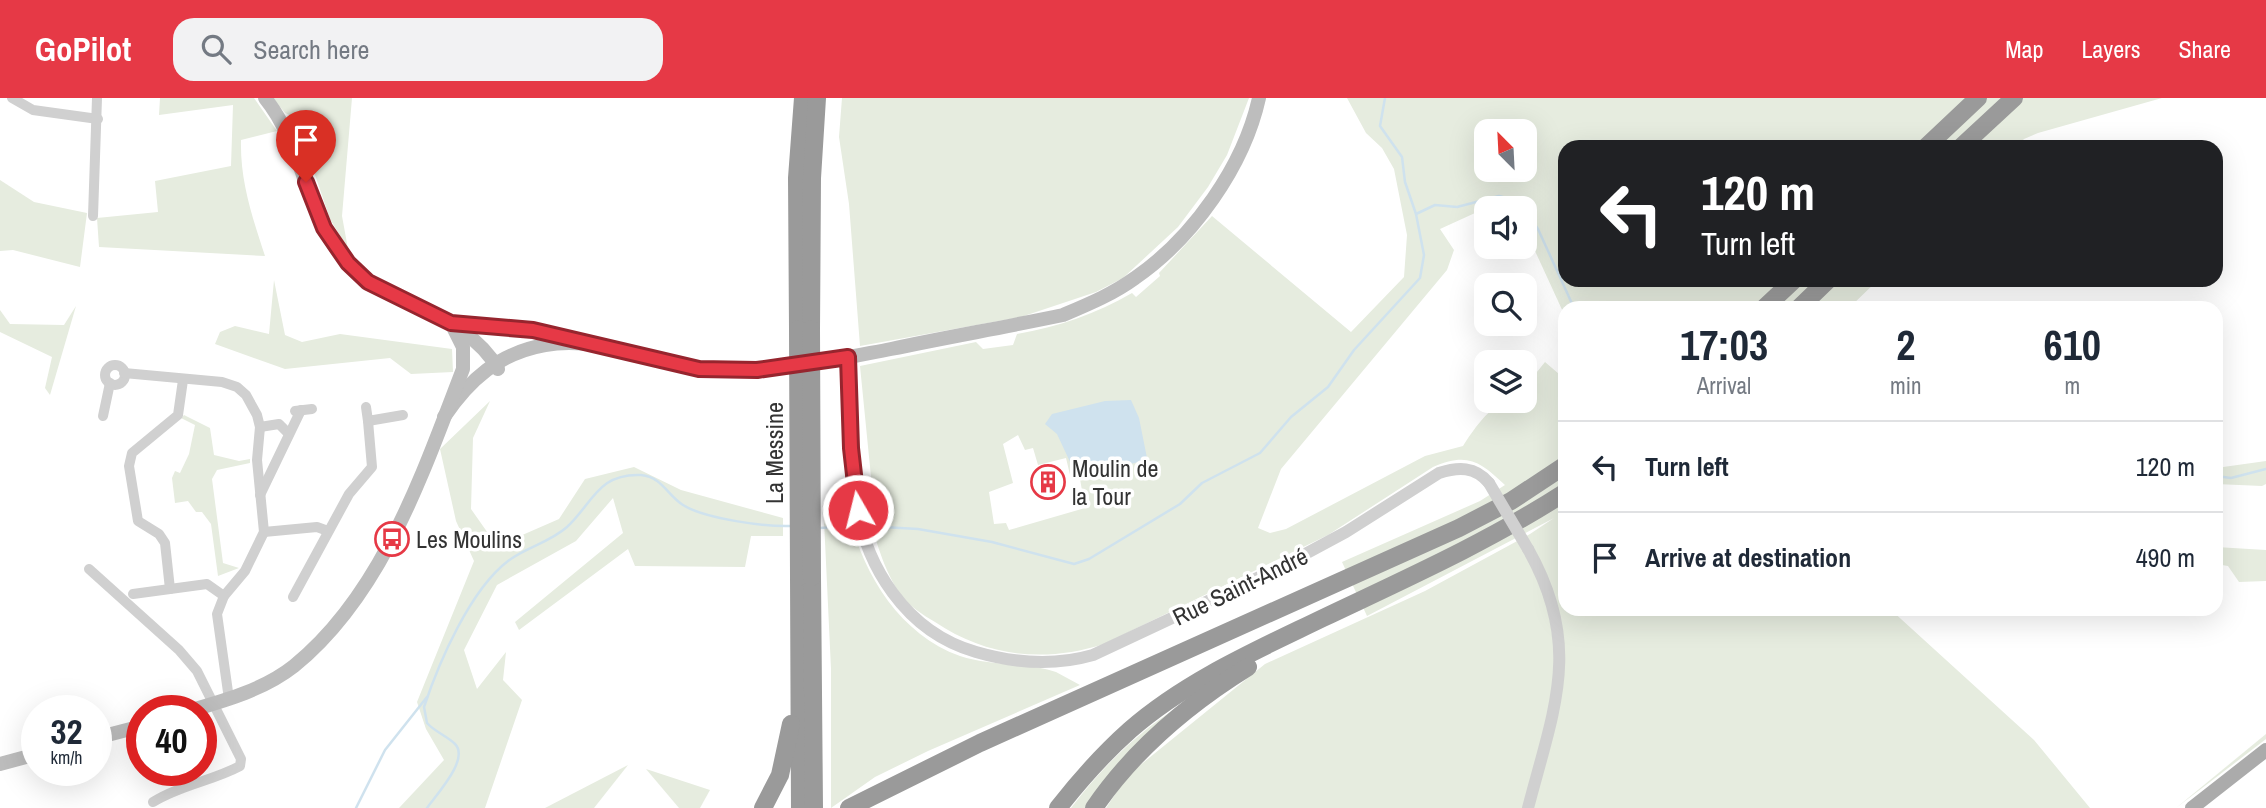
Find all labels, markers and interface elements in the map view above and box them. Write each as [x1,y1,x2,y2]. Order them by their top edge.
search box [173,18,663,81]
text: GoPilot [35,27,131,71]
icon: search [197,30,235,68]
text: Search here [253,32,369,67]
text: Map [2005,33,2043,65]
text: Layers [2081,33,2140,65]
text: Share [2178,33,2231,65]
pin [276,110,336,182]
north arrow [1474,119,1536,182]
map controls [1474,119,1537,413]
icon: arrive [287,121,325,159]
text: 120 m [1701,159,1815,225]
icon: left [1586,168,1677,259]
button: sound [1474,196,1537,259]
text: Turn left [1701,222,1795,265]
button: search [1474,273,1537,336]
text: 17:03 [1680,317,1768,373]
text: 2 [1896,317,1915,373]
text: 610 [2044,317,2101,373]
button: layers [1474,350,1537,413]
text: Arrival [1697,370,1751,401]
text: min [1890,370,1922,401]
text: m [2064,370,2080,401]
street label: La Messine [758,402,790,504]
icon: left [1586,448,1624,486]
text: Turn left [1645,449,1729,484]
text: 120 m [2136,449,2195,484]
place label: Moulin de la Tour [1072,452,1158,512]
building icon: Moulin de la Tour [1029,463,1067,501]
position arrow [821,473,895,547]
bus stop icon: Les Moulins [373,520,411,558]
place label: Les Moulins [416,523,522,555]
street label: Rue Saint-André [1167,539,1313,633]
icon: arrive [1586,539,1624,577]
text: Arrive at destination [1645,540,1851,575]
text: 490 m [2136,540,2195,575]
speed limit sign: 40 [126,695,217,786]
text: 32 [51,708,82,755]
text: km/h [51,745,83,770]

